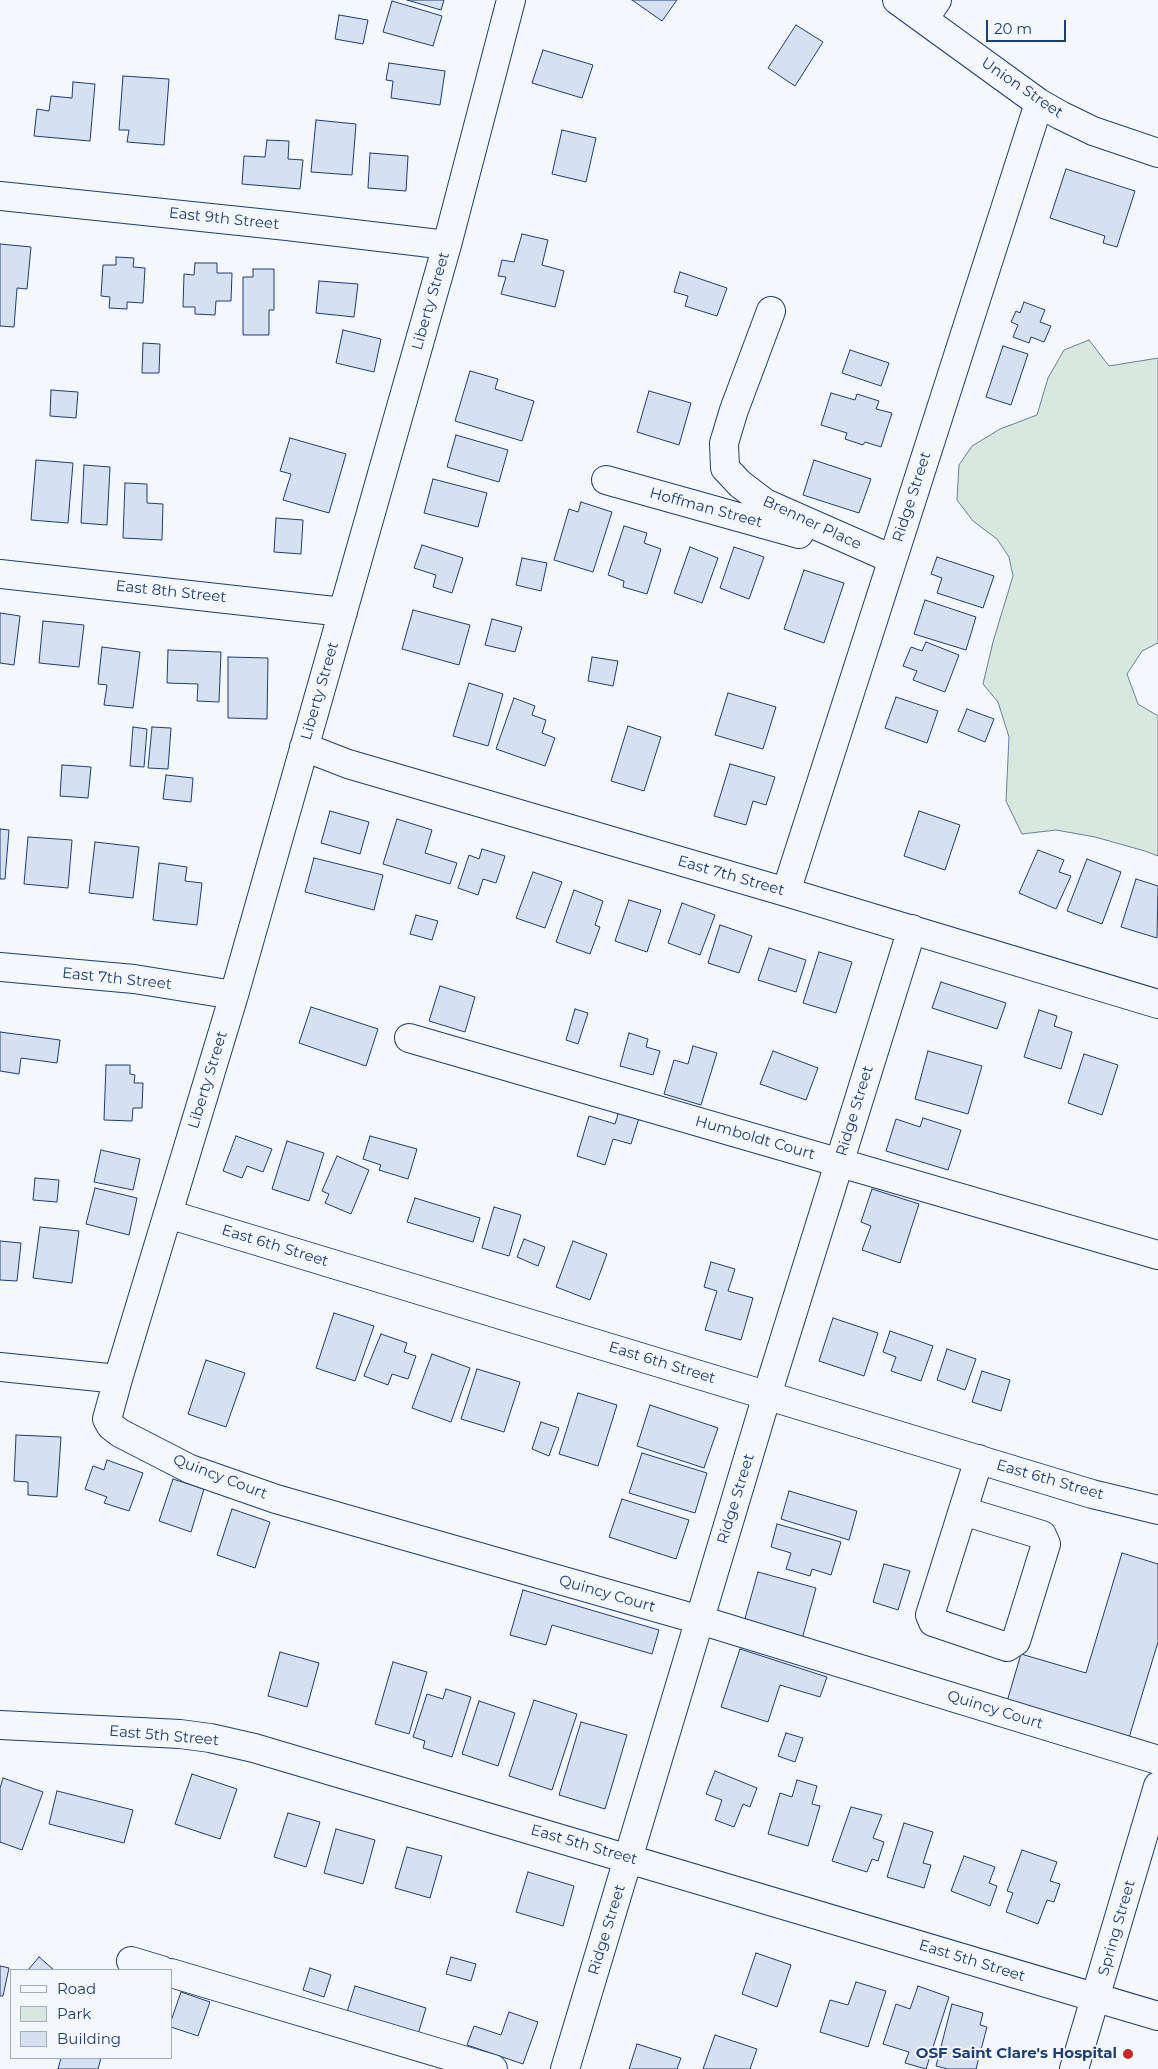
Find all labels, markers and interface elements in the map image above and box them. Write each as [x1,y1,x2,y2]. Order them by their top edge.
scale bar [988,10,1068,42]
text: 20 m [994,19,1032,38]
street label: Union Street [978,54,1066,122]
street label: East 9th Street [168,204,280,234]
street label: Liberty Street [408,250,454,352]
street label: Ridge Street [889,450,935,544]
street label: Hoffman Street [648,484,764,532]
street label: Brenner Place [760,492,864,554]
street label: East 8th Street [115,577,227,607]
street label: Liberty Street [297,640,343,742]
street label: East 7th Street [676,852,786,900]
street label: East 7th Street [61,964,173,994]
street label: Liberty Street [185,1029,231,1131]
street label: Ridge Street [833,1064,877,1158]
street label: Humboldt Court [693,1112,817,1164]
street label: East 6th Street [219,1221,331,1271]
street label: East 6th Street [606,1338,718,1388]
street label: Quincy Court [170,1451,270,1503]
street label: Ridge Street [714,1452,758,1546]
street label: East 6th Street [994,1456,1106,1504]
street label: Quincy Court [557,1572,657,1616]
street label: Quincy Court [945,1687,1045,1733]
street label: East 5th Street [108,1722,220,1750]
street label: East 5th Street [529,1821,639,1869]
street label: Spring Street [1095,1878,1139,1978]
street label: Ridge Street [585,1883,629,1977]
street label: East 5th Street [917,1936,1027,1986]
legend [10,1969,172,2059]
text: Road [57,1979,96,1998]
text: Park [57,2004,91,2023]
text: Building [57,2029,121,2048]
place label: OSF Saint Clare's Hospital [916,2045,1117,2063]
marker: OSF Saint Clare's Hospital [1121,2047,1135,2061]

